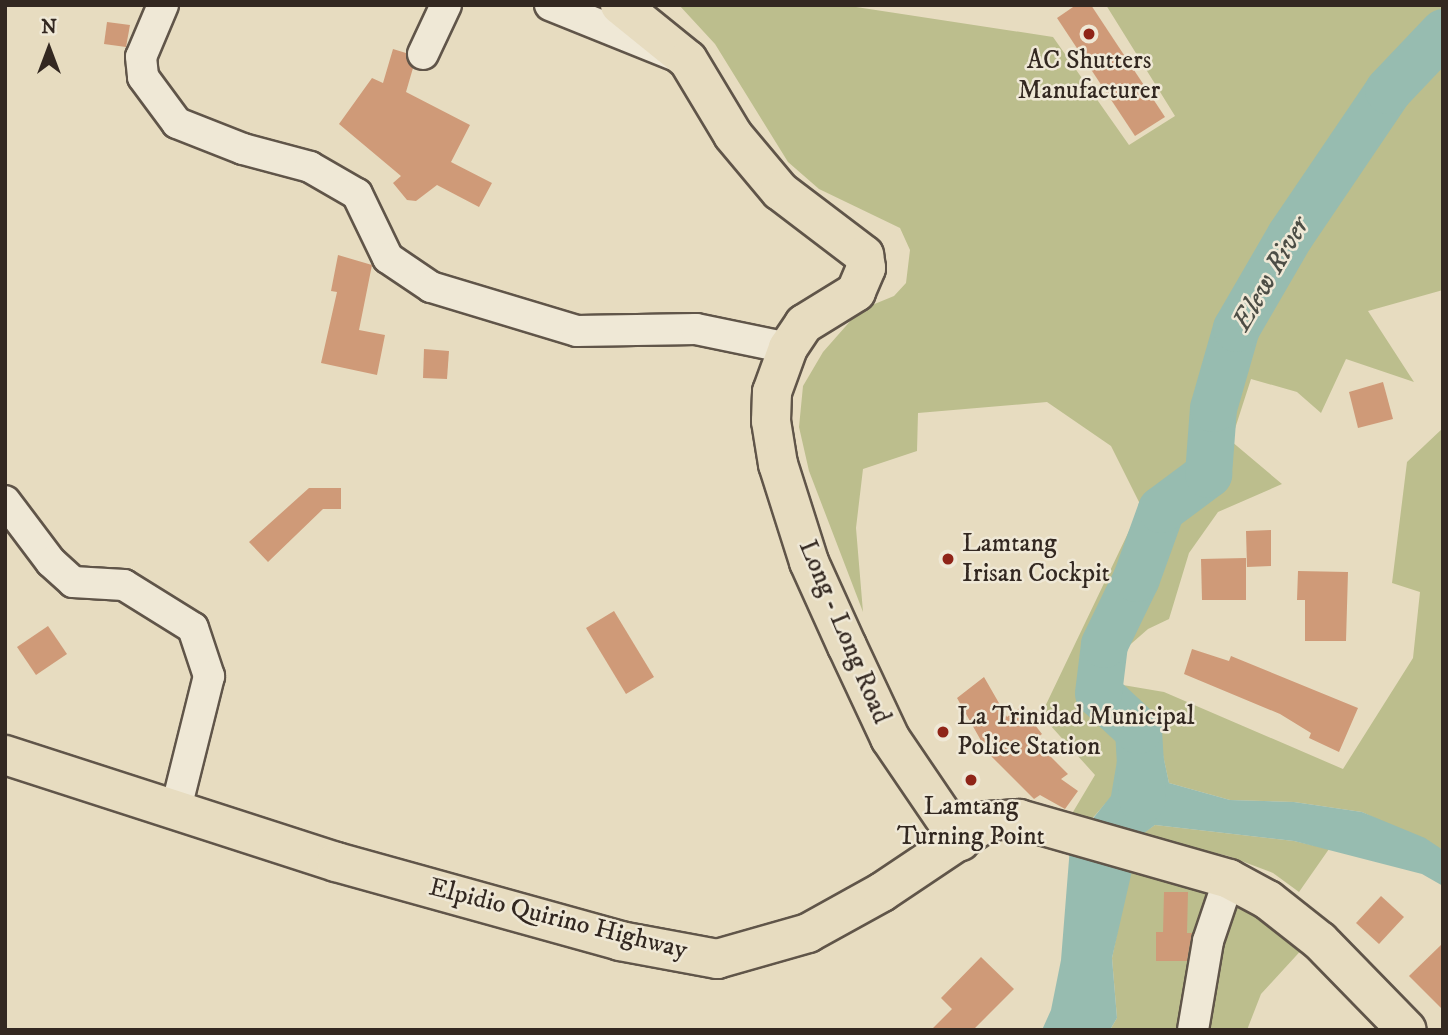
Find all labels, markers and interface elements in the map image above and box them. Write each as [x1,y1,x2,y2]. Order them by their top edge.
north arrow [14,14,84,84]
text: N [41,16,57,39]
marker: AC Shutters Manufacturer [1081,26,1097,42]
place label: AC Shutters Manufacturer [1018,45,1160,106]
water label: Elew River [1225,211,1317,337]
place label: Lamtang Irisan Cockpit [962,528,1110,590]
street label: Long - Long Road [791,536,897,728]
marker: Lamtang Irisan Cockpit [940,551,956,567]
place label: La Trinidad Municipal Police Station [957,701,1195,762]
marker: La Trinidad Municipal Police Station [935,724,951,740]
marker: Lamtang Turning Point [963,772,979,788]
place label: Lamtang Turning Point [897,791,1045,852]
street label: Elpidio Quirino Highway [426,872,690,966]

